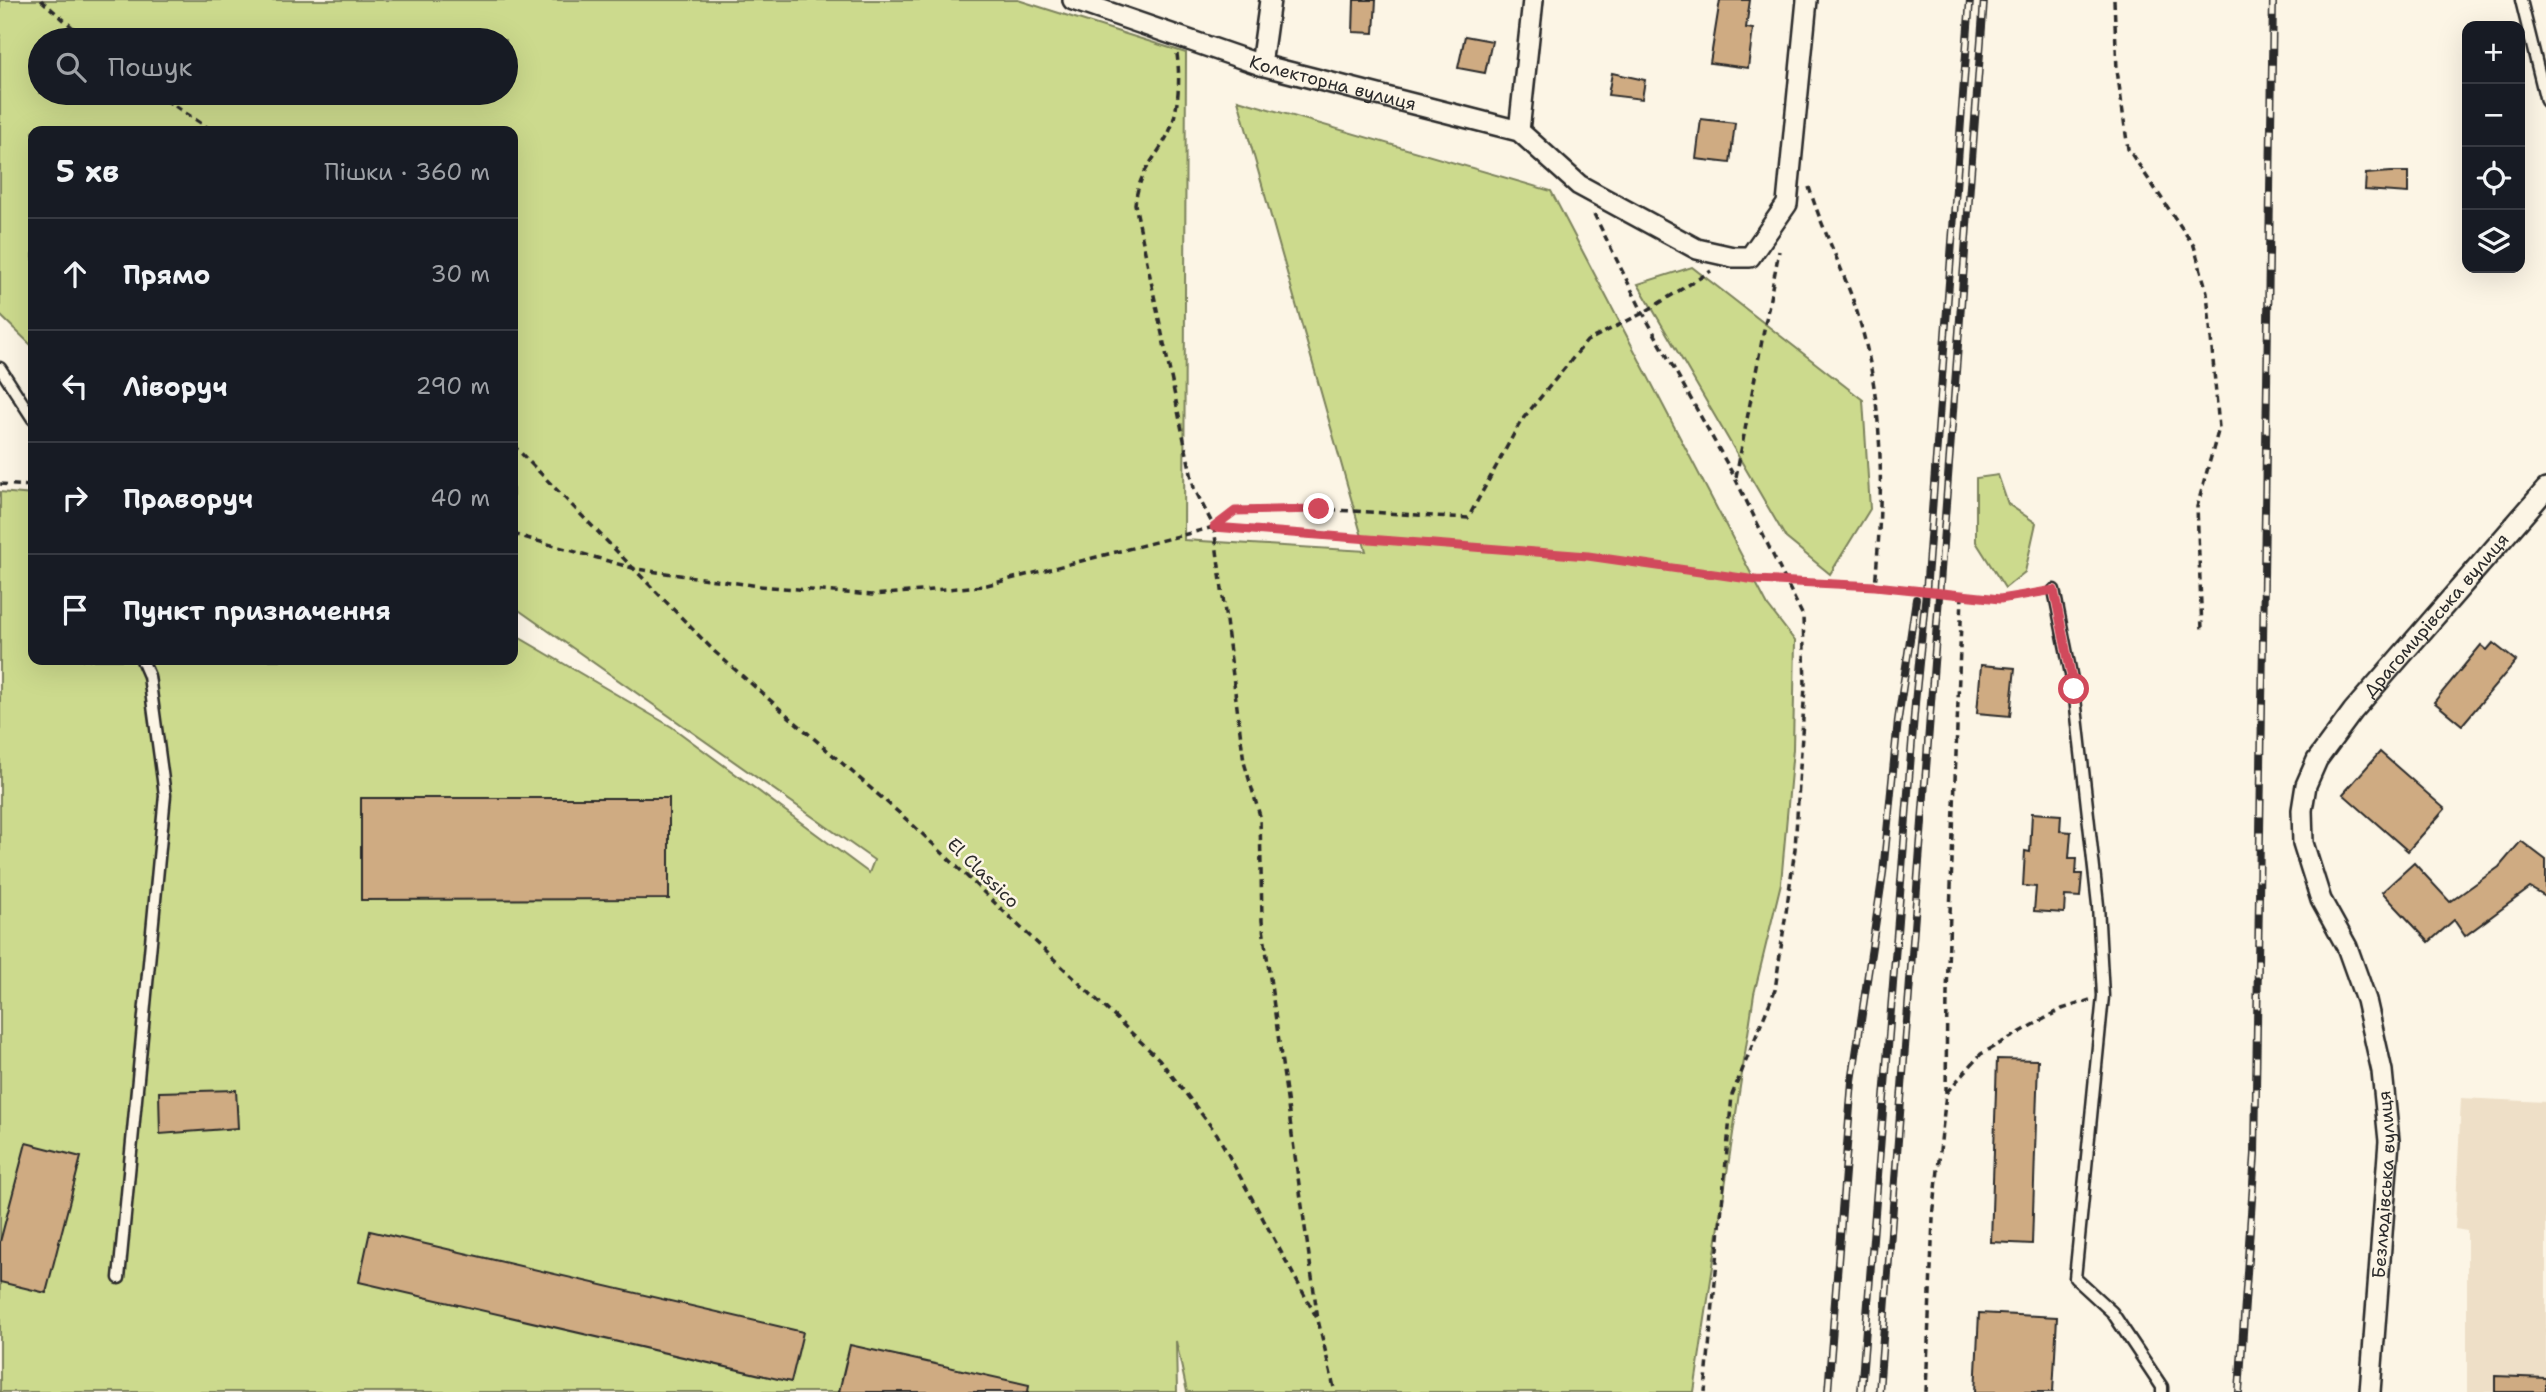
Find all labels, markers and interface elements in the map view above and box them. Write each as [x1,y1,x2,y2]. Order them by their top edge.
map controls [2462,21,2525,273]
button: + [2462,21,2525,84]
search box [28,28,518,105]
icon: search [52,48,90,86]
text: Пошук [108,49,192,84]
street label: Колекторна вулиця [1246,50,1419,116]
button: − [2462,84,2525,147]
button: locate [2462,147,2525,210]
text: 5 хв [56,151,119,192]
text: Пішки · 360 m [324,157,490,187]
button: layers [2462,210,2525,273]
icon: ahead [56,255,94,293]
text: Прямо [123,257,211,292]
text: 30 m [431,259,490,289]
icon: left [56,367,94,405]
text: Ліворуч [123,369,228,404]
text: 290 m [416,371,490,401]
icon: right [56,479,94,517]
text: Праворуч [123,481,253,516]
text: 40 m [430,483,490,513]
route end [1303,493,1334,524]
street label: Драгомирівська вулиця [2358,528,2514,702]
icon: arrive [56,591,94,629]
text: Пункт призначення [123,593,391,628]
route start [2058,673,2089,704]
street label: El Classico [942,833,1024,913]
street label: Безлюдівська вулиця [2367,1090,2401,1279]

